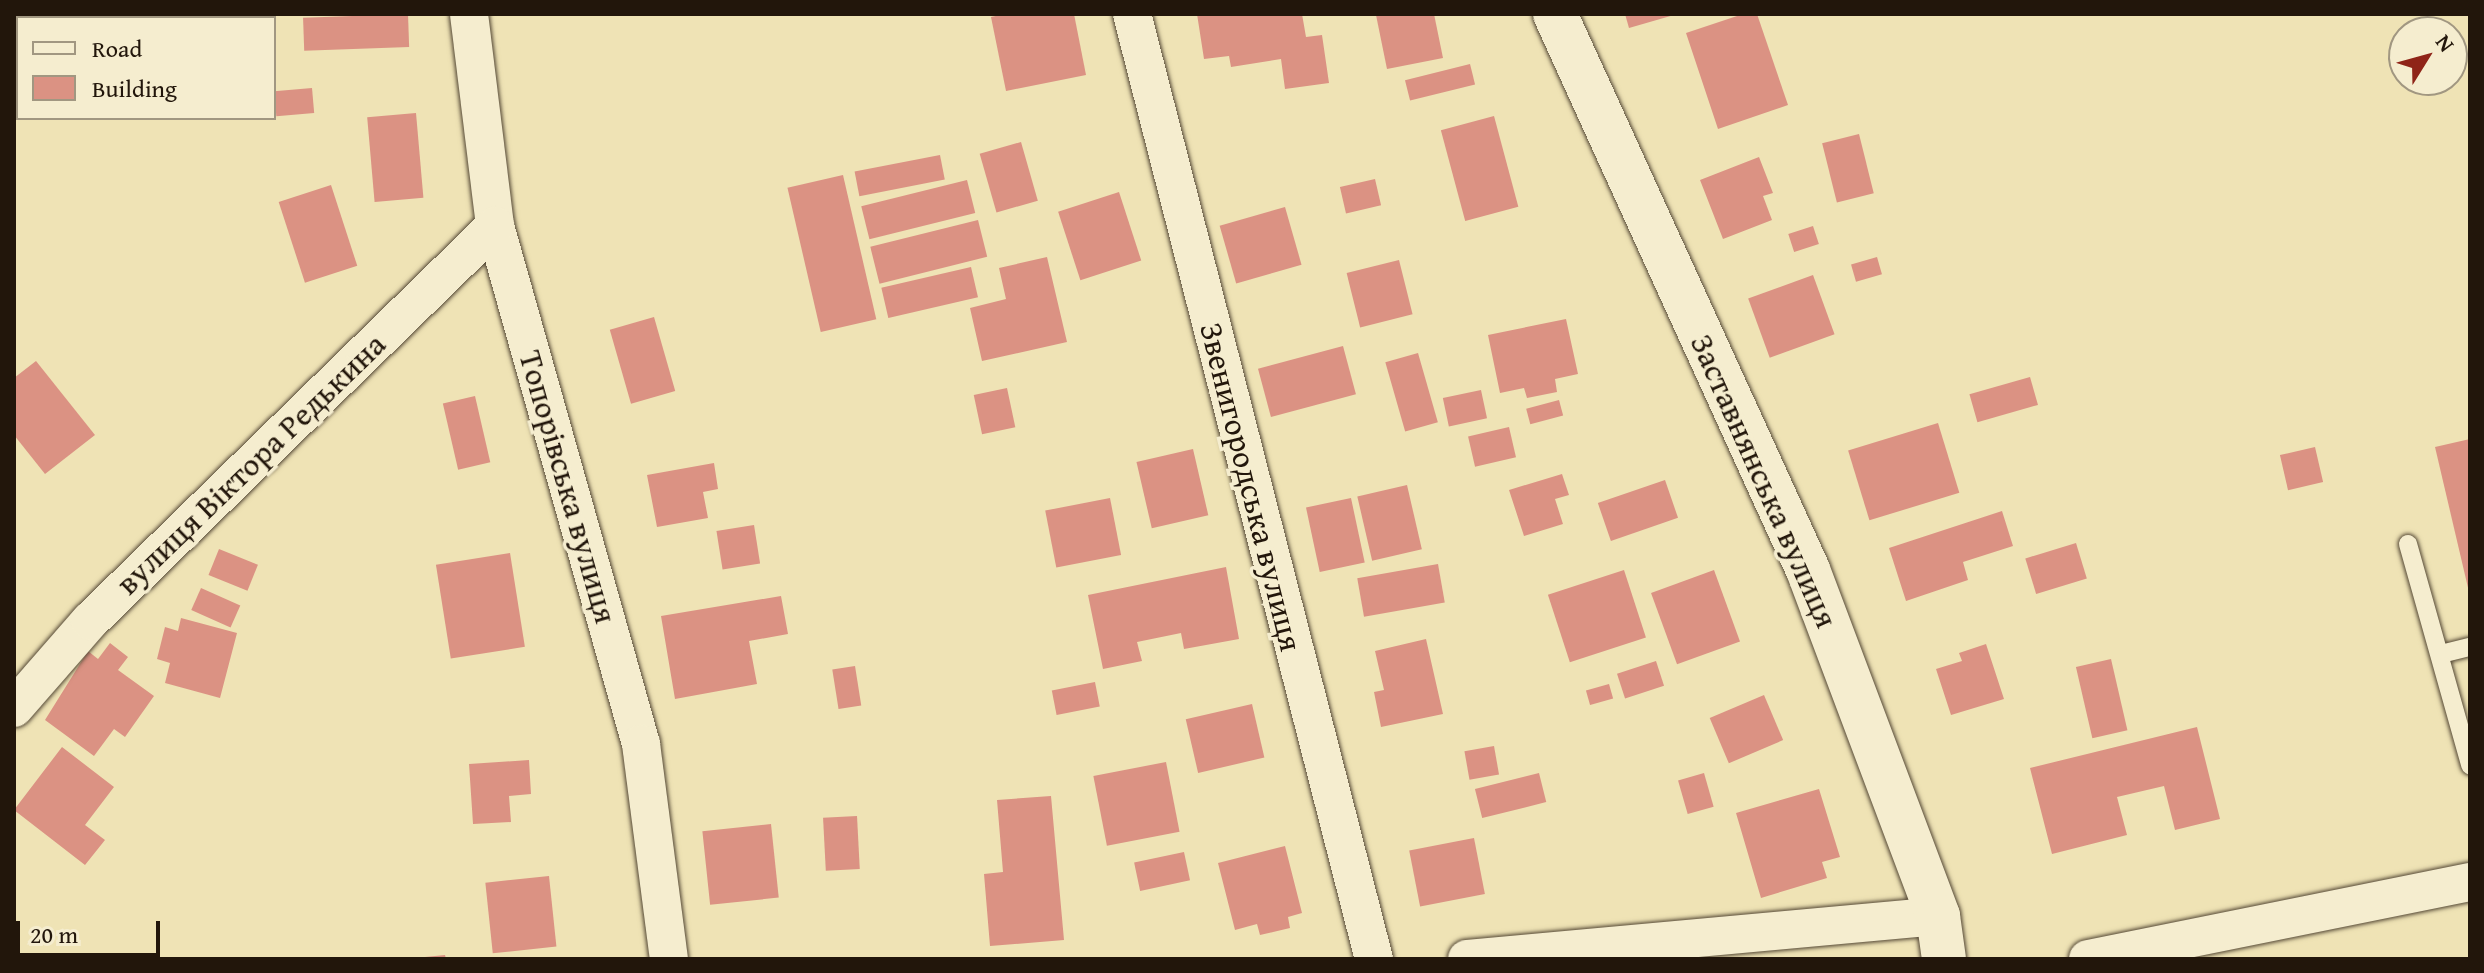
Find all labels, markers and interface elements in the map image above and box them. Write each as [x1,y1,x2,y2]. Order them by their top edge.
legend [16,16,276,120]
north arrow [2388,16,2468,96]
text: N [2428,27,2463,58]
text: Road [92,31,142,66]
text: Building [92,71,177,106]
street label: Звенигородська вулиця [1192,319,1310,655]
street label: вулиця Віктора Редькина [108,325,394,603]
street label: Заставнянська вулиця [1682,328,1846,634]
street label: Топорівська вулиця [511,346,625,628]
scale bar [20,905,164,955]
text: 20 m [30,917,78,952]

